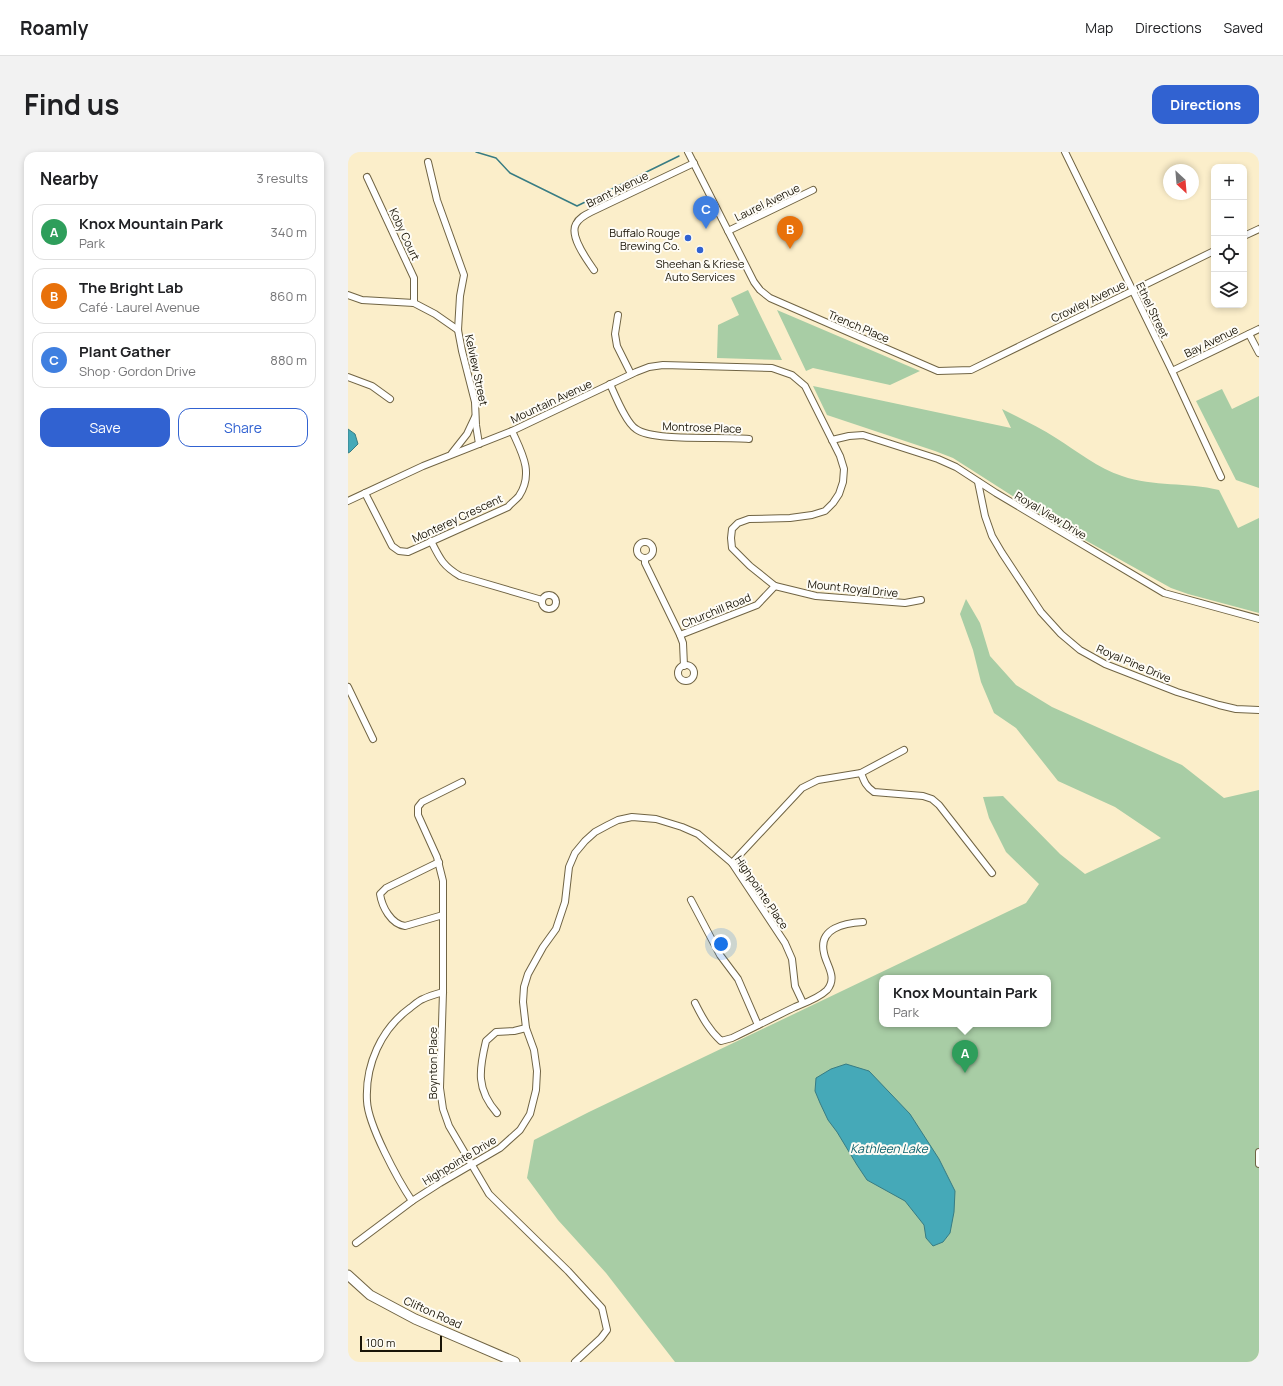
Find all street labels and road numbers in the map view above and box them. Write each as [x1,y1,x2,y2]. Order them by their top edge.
street label: Brant Avenue [583,167,651,211]
street label: Laurel Avenue [732,179,803,224]
street label: Koby Court [386,205,424,263]
street label: Crowley Avenue [1048,276,1128,325]
street label: Ethel Street [1133,279,1173,341]
street label: Trench Place [826,306,892,346]
street label: Bay Avenue [1182,321,1241,360]
street label: Kelview Street [462,333,492,407]
street label: Mountain Avenue [508,375,595,426]
street label: Montrose Place [662,418,742,436]
street label: Royal View Drive [1012,488,1090,543]
street label: Monterey Crescent [409,490,505,546]
street label: Mount Royal Drive [807,576,900,600]
street label: Churchill Road [679,589,753,631]
street label: Royal Pine Drive [1094,641,1174,686]
street label: Highpointe Place [732,852,793,932]
street label: Boynton Place [425,1026,440,1099]
street label: Highpointe Drive [419,1132,499,1188]
street label: Clifton Road [401,1292,465,1332]

